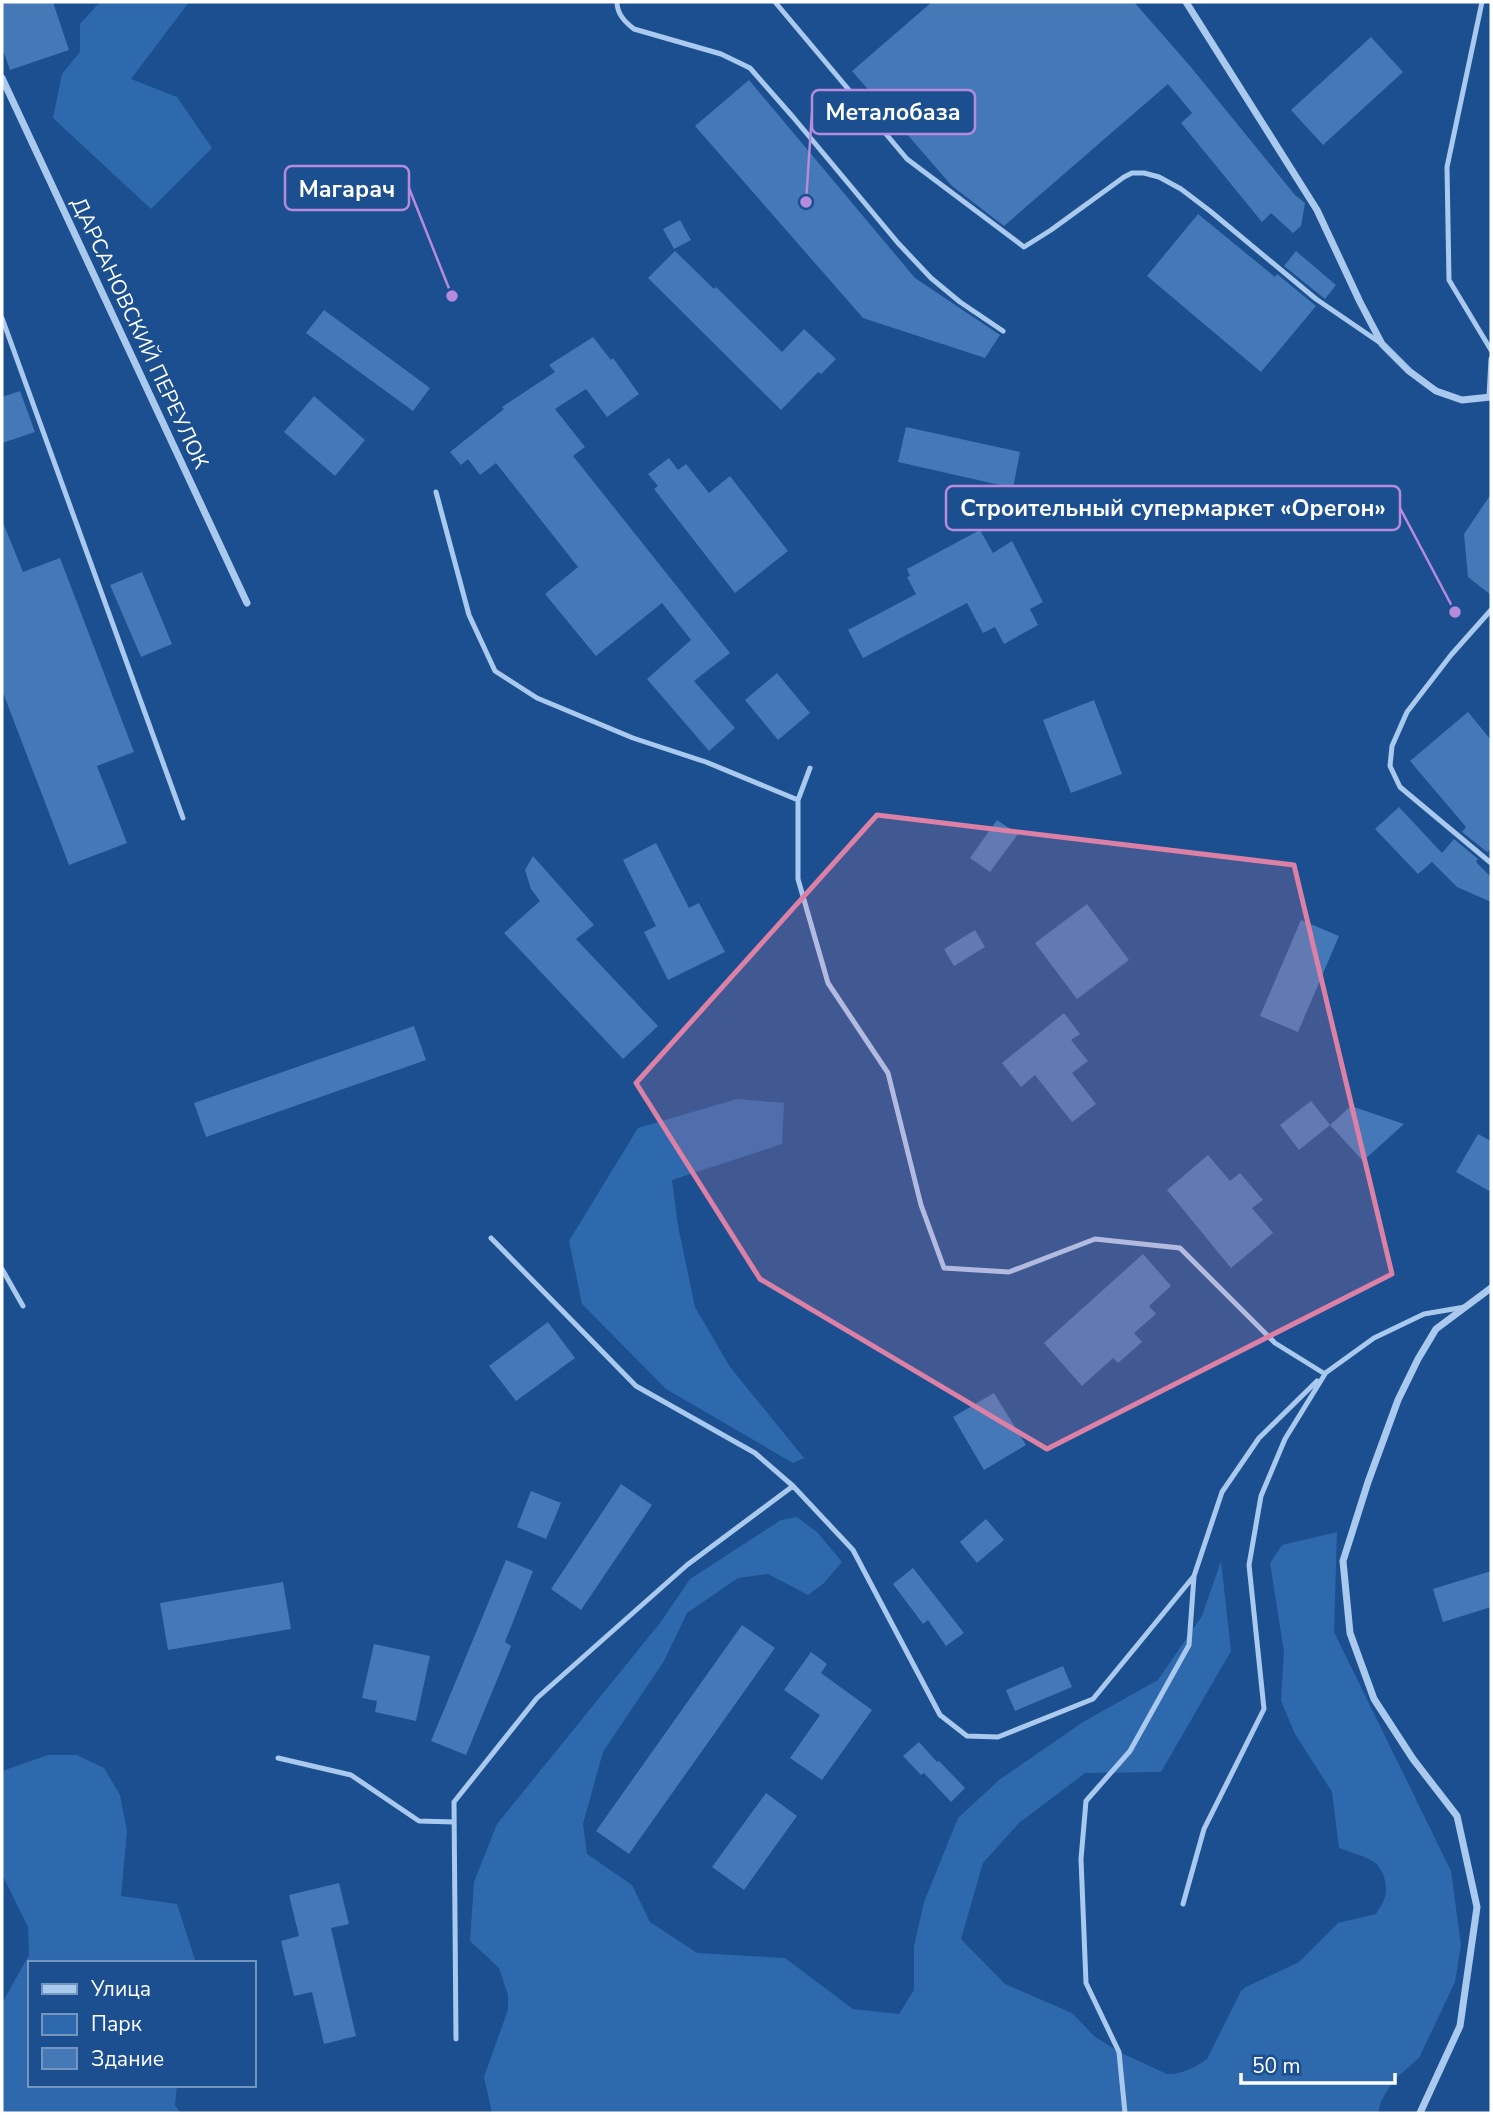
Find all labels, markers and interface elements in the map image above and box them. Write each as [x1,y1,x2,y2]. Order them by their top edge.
callout: Металобаза [812,90,975,134]
text: Металобаза [825,97,961,128]
callout: Магарач [285,166,409,210]
text: Магарач [299,174,395,205]
street label: ДАРСАНОВСКИЙ ПЕРЕУЛОК [65,193,216,474]
callout: Строительный супермаркет «Орегон» [946,486,1400,530]
text: Строительный супермаркет «Орегон» [960,493,1386,524]
legend [28,1961,256,2087]
text: Улица [90,1975,151,2003]
text: Парк [91,2010,143,2038]
scale bar [1241,2042,1395,2086]
text: Здание [91,2045,164,2073]
text: 50 m [1252,2052,1301,2080]

